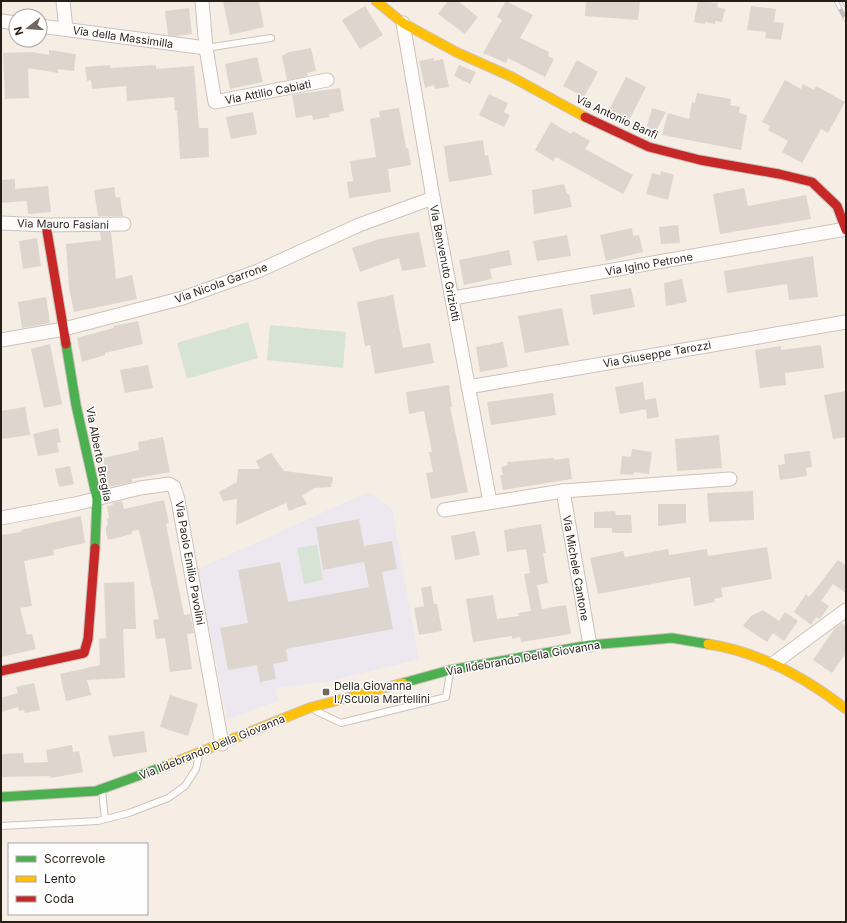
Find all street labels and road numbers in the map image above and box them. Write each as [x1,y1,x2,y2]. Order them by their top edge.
street label: Via della Massimilla [72,23,174,51]
street label: Via Attilio Cabiati [224,77,312,107]
street label: Via Antonio Banfi [574,92,660,142]
street label: Via Benvenuto Griziotti [427,204,463,322]
street label: Via Mauro Fasiani [17,216,109,232]
street label: Via Igino Petrone [604,249,694,279]
street label: Via Nicola Garrone [173,260,269,306]
street label: Via Giuseppe Tarozzi [602,338,712,370]
street label: Via Alberto Breglia [83,405,115,503]
street label: Via Paolo Emilio Pavolini [172,500,208,626]
street label: Via Michele Cantone [560,514,592,622]
street label: Via Ildebrando Della Giovanna [445,638,601,678]
street label: Via Ildebrando Della Giovanna [137,711,287,783]

